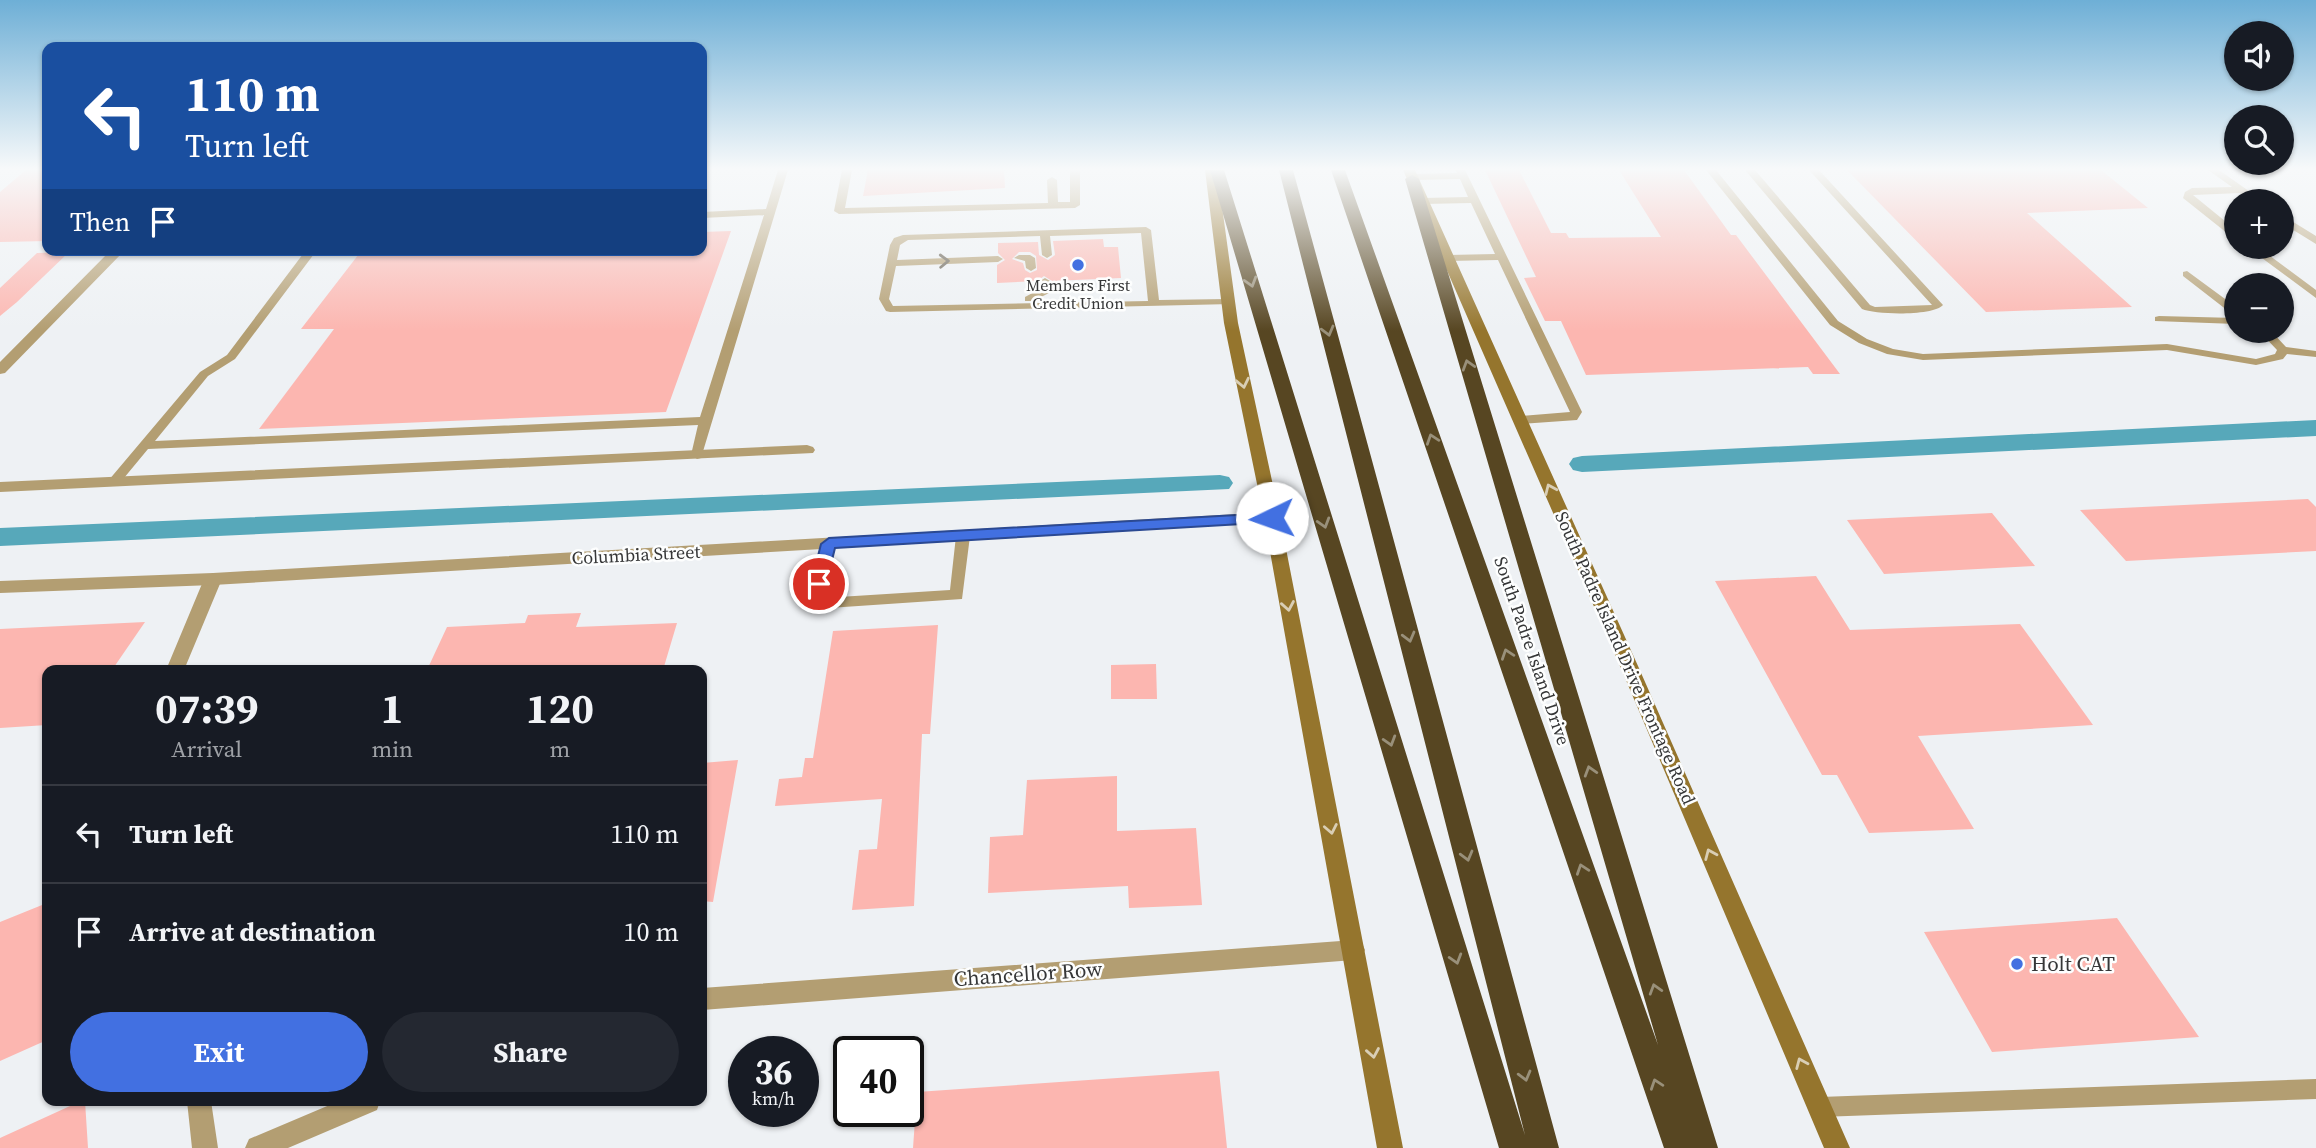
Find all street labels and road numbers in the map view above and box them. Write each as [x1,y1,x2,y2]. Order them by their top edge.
street label: South Padre Island Drive Frontage Road [1549,507,1702,808]
street label: Columbia Street [571,539,701,570]
street label: South Padre Island Drive [1488,553,1577,748]
street label: Chancellor Row [953,954,1103,993]

